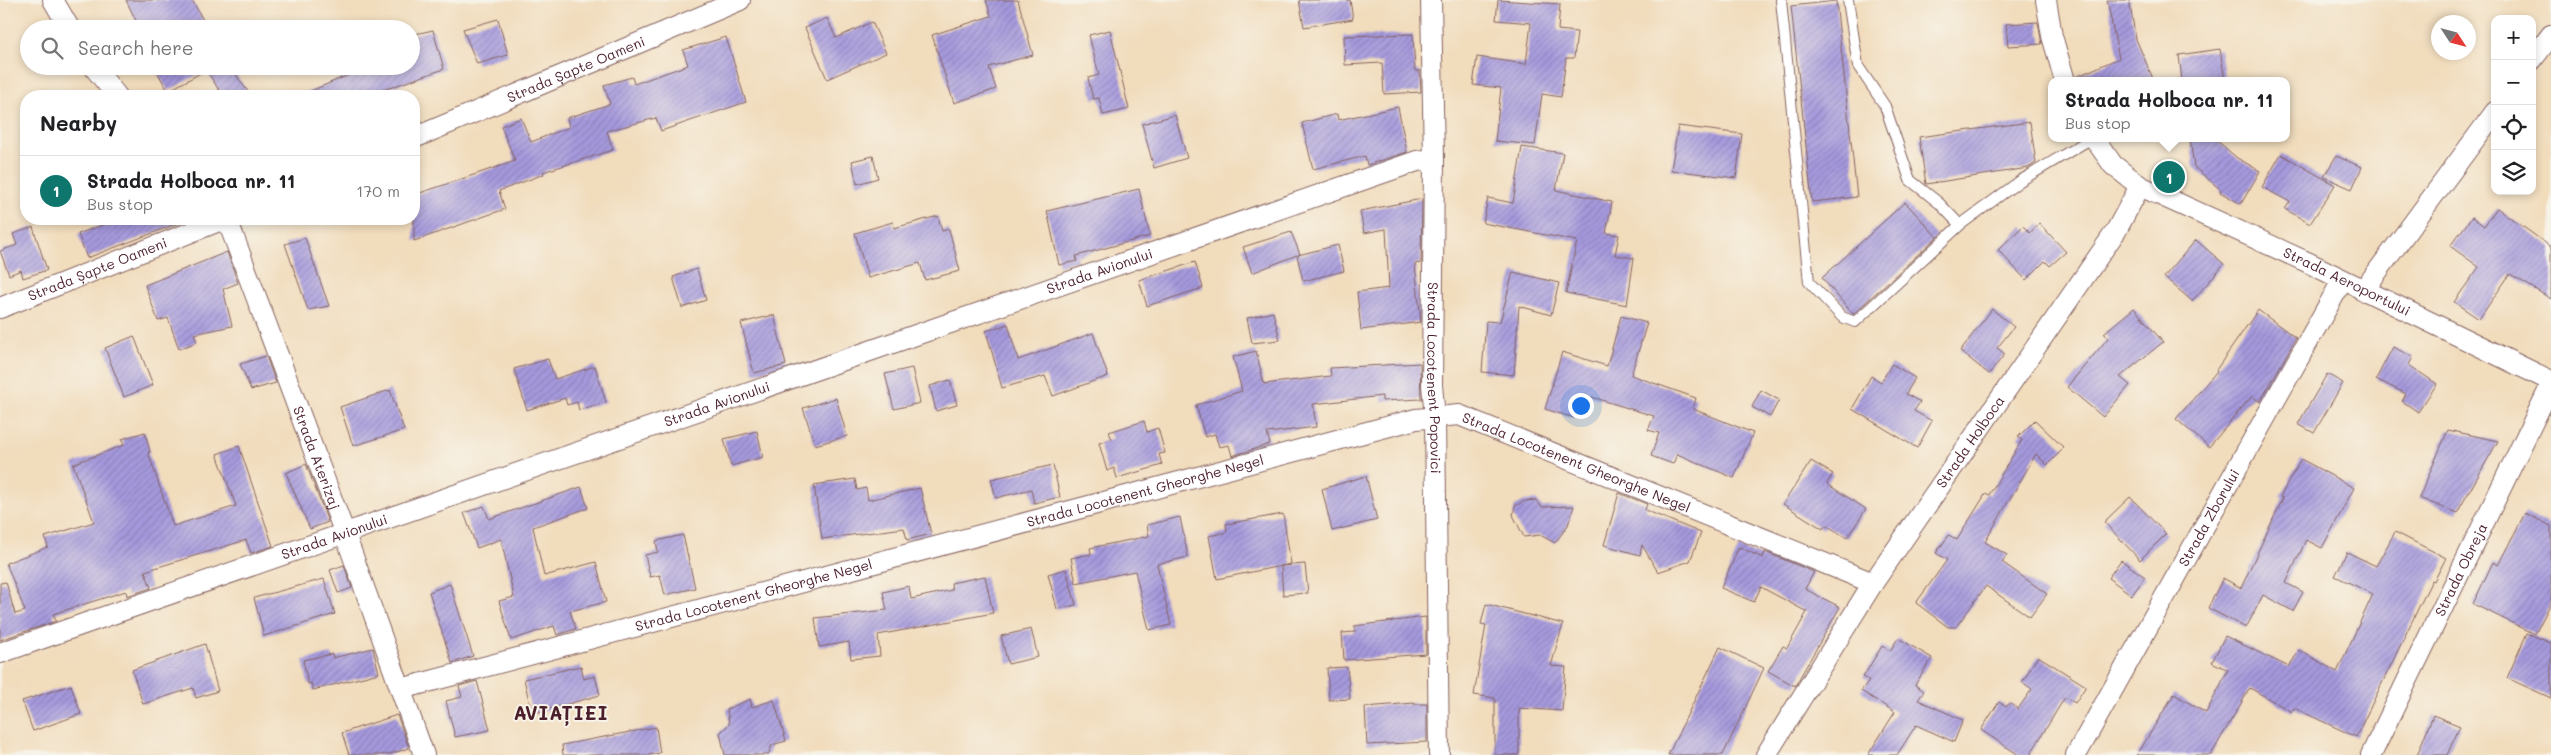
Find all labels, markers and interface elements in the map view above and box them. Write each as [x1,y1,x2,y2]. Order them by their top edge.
north arrow [2431,15,2476,60]
map controls [2491,15,2536,195]
button: + [2491,15,2536,60]
search box [20,20,420,75]
street label: Strada Șapte Oameni [504,31,648,107]
icon: search [38,34,66,62]
text: Search here [78,35,194,60]
button: − [2491,60,2536,105]
popup [2048,77,2290,142]
text: Strada Holboca nr. 11 [2065,87,2273,112]
button: locate [2491,105,2536,150]
text: Nearby [40,109,117,136]
text: Bus stop [2065,112,2131,133]
button: layers [2491,150,2536,195]
pin: 1 [2153,158,2185,196]
text: Strada Holboca nr. 11 [87,168,295,193]
text: 1 [52,180,60,201]
text: 170 m [356,180,400,201]
text: Bus stop [87,193,153,214]
street label: Strada Șapte Oameni [25,233,170,305]
street label: Strada Aeroportului [2280,242,2414,320]
street label: Strada Avionului [1044,244,1155,298]
street label: Strada Locotenent Popovici [1423,282,1446,474]
street label: Strada Avionului [661,376,772,431]
street label: Strada Holboca [1931,392,2008,491]
your location [1568,393,1594,419]
street label: Strada Aterizaj [289,403,345,512]
street label: Strada Locotenent Gheorghe Negel [1459,407,1693,517]
street label: Strada Locotenent Gheorghe Negel [1024,450,1266,531]
street label: Strada Zborului [2174,465,2244,570]
street label: Strada Avionului [279,509,390,564]
street label: Strada Obreja [2430,520,2491,619]
street label: Strada Locotenent Gheorghe Negel [633,554,874,635]
district label: AVIAȚIEI [514,700,608,726]

